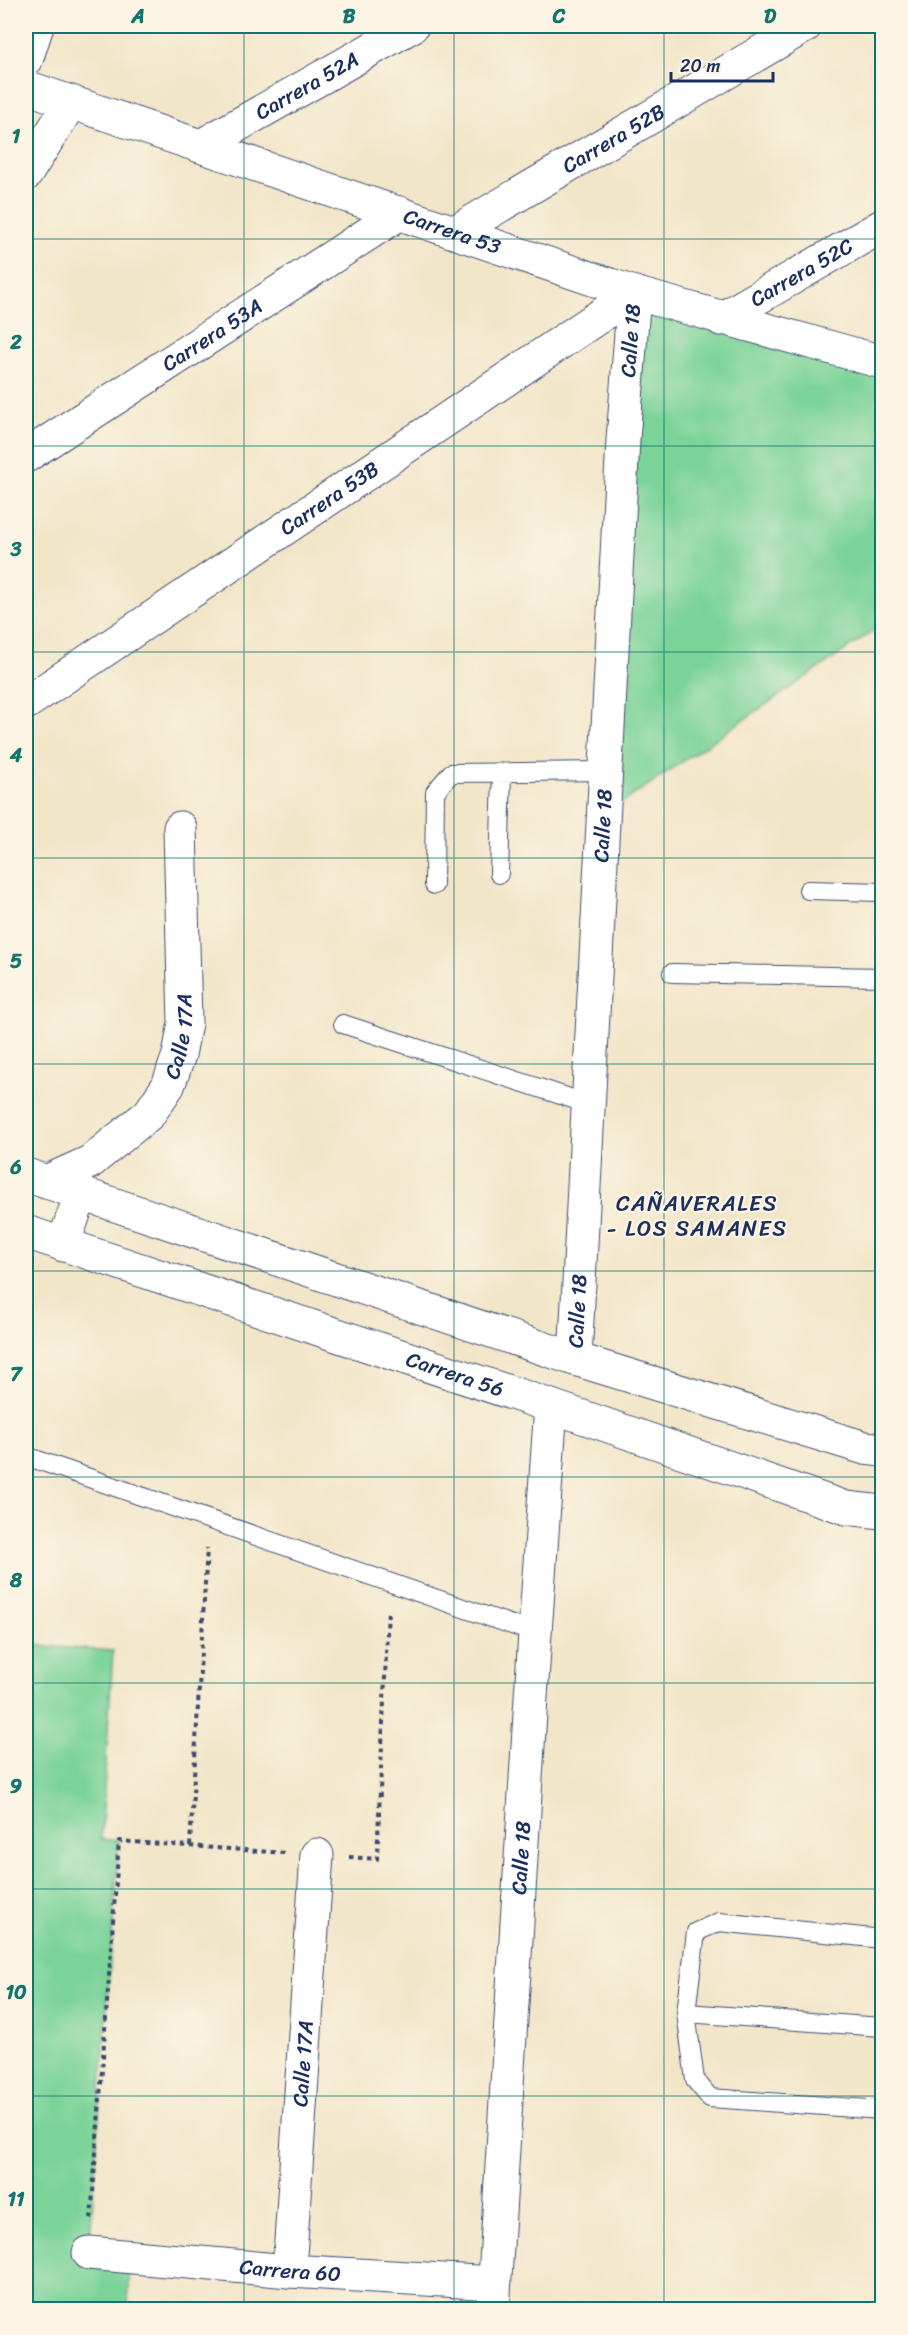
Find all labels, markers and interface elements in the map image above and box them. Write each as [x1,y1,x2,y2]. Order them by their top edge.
text: A [130,0,145,34]
text: B [343,0,356,34]
text: C [552,0,566,34]
text: D [764,0,777,34]
street label: Carrera 52A [248,41,366,131]
scale bar [671,45,773,83]
text: 20 m [680,50,720,82]
street label: Carrera 52B [555,93,673,184]
text: 1 [12,119,21,154]
street label: Carrera 53 [398,197,506,266]
street label: Carrera 52C [742,227,861,318]
street label: Carrera 53A [154,288,271,382]
street label: Calle 18 [609,302,652,379]
text: 2 [9,325,22,360]
street label: Carrera 53B [272,451,387,546]
text: 3 [10,532,22,567]
text: 4 [9,738,23,773]
street label: Calle 18 [582,788,624,863]
text: 5 [10,944,22,979]
street label: Calle 17A [153,993,204,1084]
text: 6 [9,1150,22,1185]
district label: CAÑAVERALES - LOS SAMANES [606,1184,788,1248]
street label: Calle 18 [557,1273,598,1349]
street label: Carrera 56 [401,1340,509,1408]
text: 7 [10,1357,23,1392]
text: 8 [9,1563,23,1598]
text: 9 [10,1769,22,1804]
street label: Calle 18 [500,1820,542,1896]
text: 10 [5,1975,27,2010]
street label: Calle 17A [281,2019,325,2108]
text: 11 [7,2182,25,2217]
street label: Carrera 60 [238,2248,342,2293]

